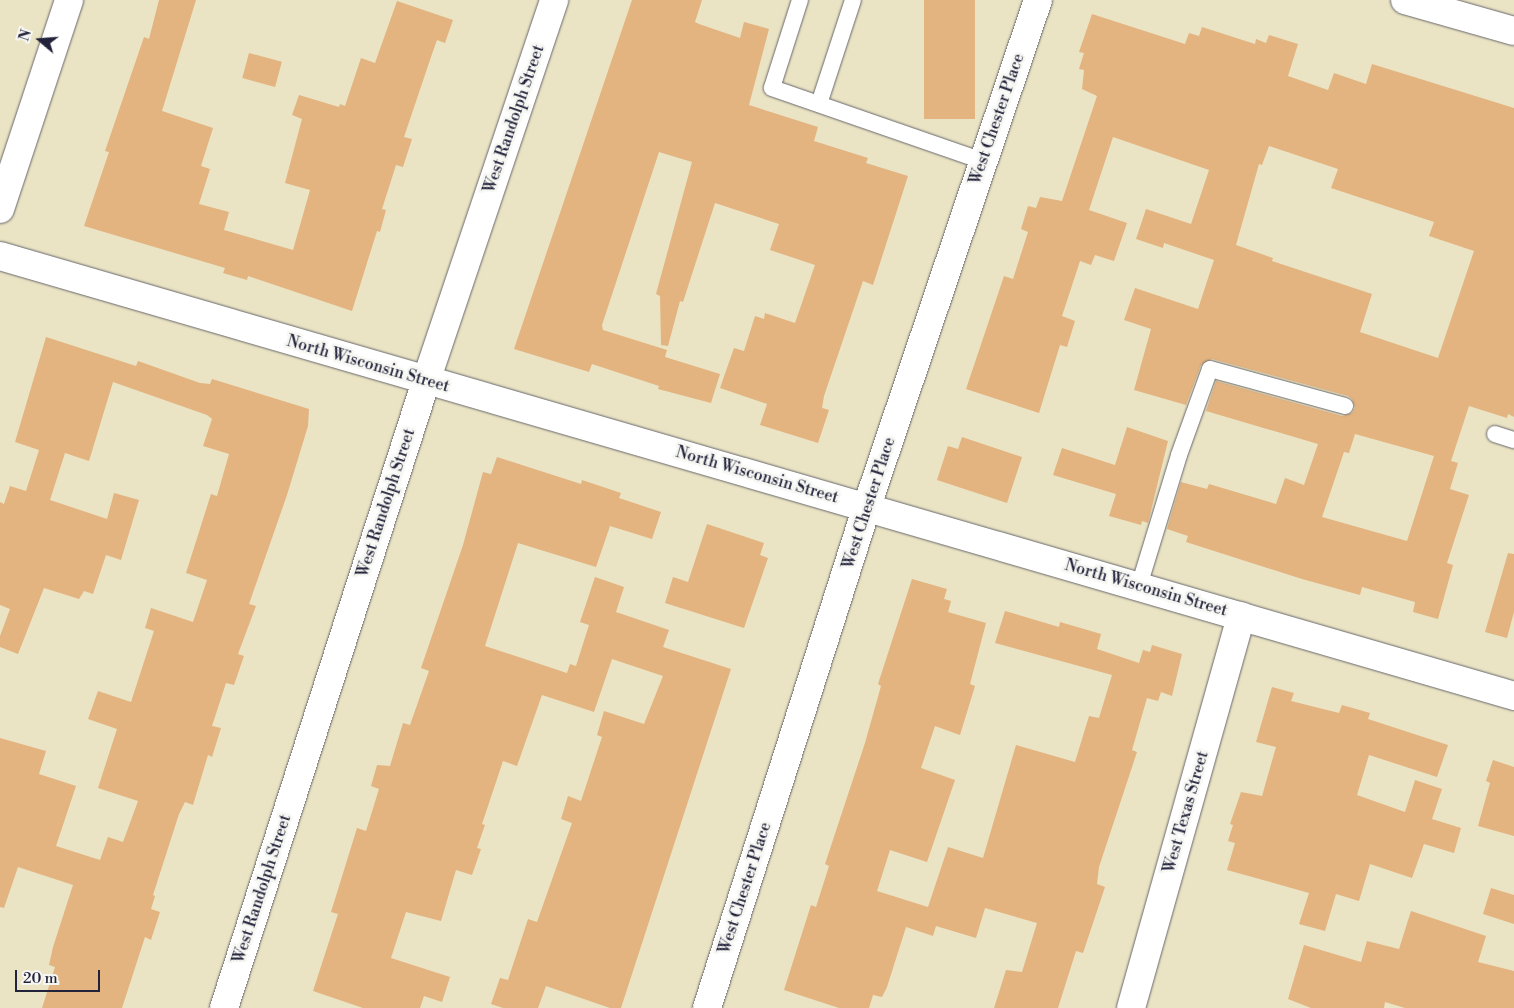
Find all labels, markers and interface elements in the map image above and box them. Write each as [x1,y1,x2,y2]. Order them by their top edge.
north arrow [15,15,65,65]
text: N [15,27,36,43]
street label: West Randolph Street [480,43,548,195]
street label: West Chester Place [966,51,1028,187]
street label: North Wisconsin Street [285,332,451,396]
street label: West Randolph Street [353,426,419,580]
street label: West Chester Place [839,435,899,571]
street label: North Wisconsin Street [674,443,840,507]
street label: North Wisconsin Street [1063,556,1229,620]
street label: West Texas Street [1159,749,1213,875]
street label: West Randolph Street [229,812,295,966]
street label: West Chester Place [715,820,775,956]
scale bar [18,960,102,992]
text: 20 m [23,969,58,988]

